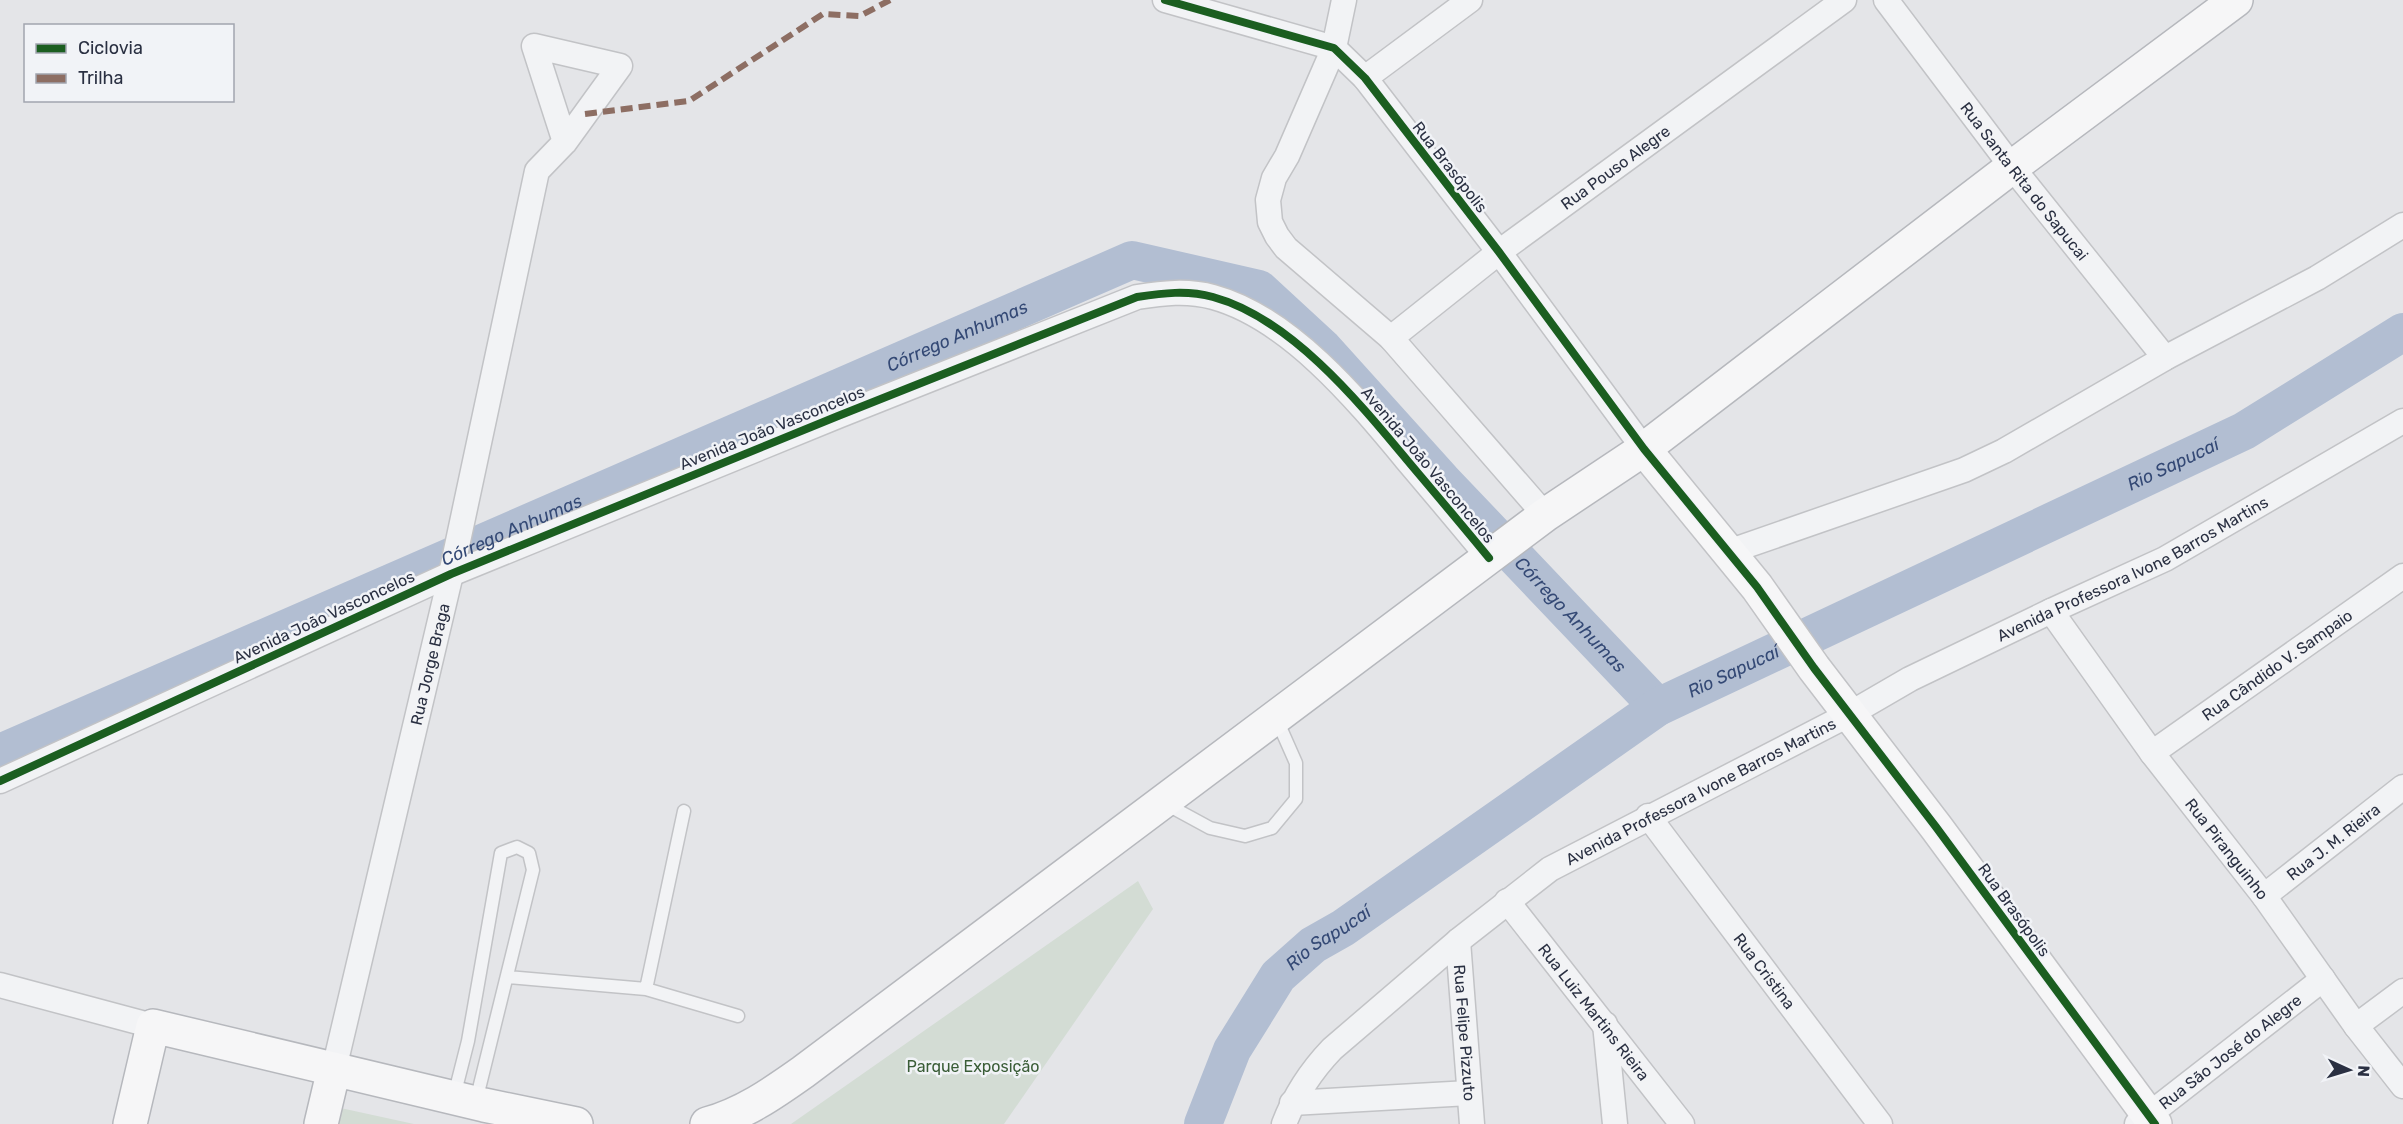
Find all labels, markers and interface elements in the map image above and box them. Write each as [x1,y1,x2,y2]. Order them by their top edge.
legend [24,24,234,102]
text: Ciclovia [78,37,143,59]
text: Trilha [78,67,123,89]
street label: Rua Santa Rita do Sapucai [1957,98,2092,264]
street label: Rua Brasópolis [1409,118,1491,216]
street label: Rua Pouso Alegre [1557,121,1674,213]
water label: Córrego Anhumas [883,296,1031,377]
street label: Avenida João Vasconcelos [677,382,867,474]
street label: Avenida João Vasconcelos [1357,383,1499,547]
water label: Rio Sapucaí [2124,432,2225,495]
water label: Córrego Anhumas [438,490,586,571]
street label: Avenida Professora Ivone Barros Martins [1994,492,2271,645]
water label: Córrego Anhumas [1510,552,1631,677]
street label: Avenida João Vasconcelos [230,567,418,667]
street label: Rua Jorge Braga [406,601,453,727]
street label: Rua Cândido V. Sampaio [2198,605,2356,724]
water label: Rio Sapucaí [1684,639,1785,703]
street label: Avenida Professora Ivone Barros Martins [1562,713,1839,869]
street label: Rua Piranguinho [2182,794,2273,903]
street label: Rua J. M. Rieira [2283,799,2384,884]
street label: Rua Brasópolis [1974,860,2054,960]
water label: Rio Sapucaí [1281,899,1377,975]
street label: Rua Cristina [1730,929,1799,1013]
street label: Rua Luiz Martins Rieira [1534,940,1654,1084]
street label: Rua Felipe Pizzuto [1450,964,1480,1102]
street label: Rua São José do Alegre [2155,990,2305,1113]
north arrow [2319,1040,2379,1100]
park label: Parque Exposição [907,1057,1039,1076]
text: N [2354,1065,2373,1077]

